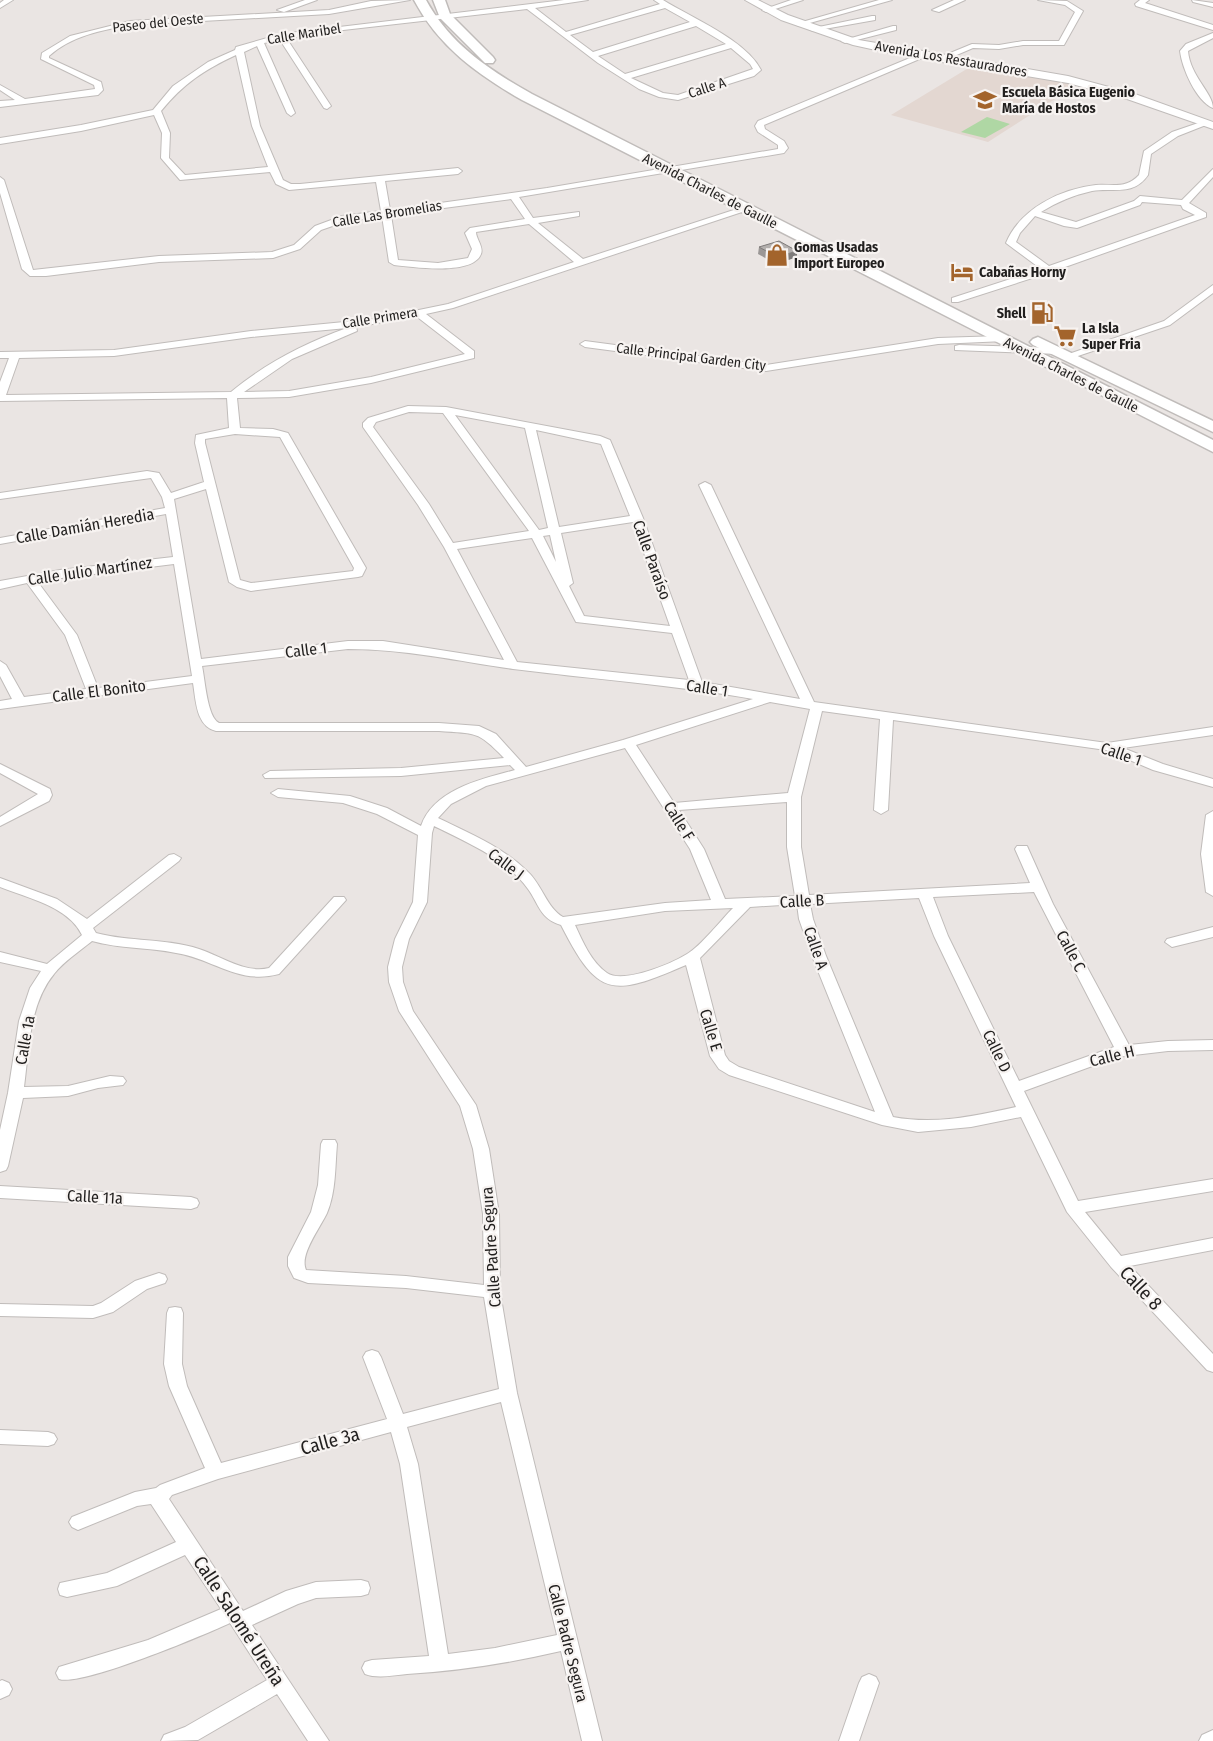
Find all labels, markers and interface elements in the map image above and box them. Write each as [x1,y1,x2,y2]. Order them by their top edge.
street label: Paseo del Oeste [112,10,204,36]
street label: Calle Maribel [266,20,342,48]
street label: Avenida Los Restauradores [874,37,1028,81]
street label: Calle A [686,74,729,102]
place label: Escuela Básica Eugenio María de Hostos [1002,84,1135,117]
school or university icon: Escuela Básica Eugenio María de Hostos [972,87,998,113]
street label: Avenida Charles de Gaulle [640,150,780,232]
street label: Calle Las Bromelias [331,197,443,231]
place label: Gomas Usadas Import Europeo [794,239,885,272]
shop icon: Gomas Usadas Import Europeo [764,242,790,268]
hotel icon: Cabañas Horny [949,259,975,285]
place label: Cabañas Horny [979,264,1066,281]
fuel station icon: Shell [1029,300,1055,326]
street label: Calle Primera [341,304,419,332]
place label: Shell [997,305,1026,322]
place label: La Isla Super Fria [1082,320,1141,353]
supermarket icon: La Isla Super Fria [1052,323,1078,349]
street label: Avenida Charles de Gaulle [1001,334,1141,416]
street label: Calle Principal Garden City [615,339,767,375]
street label: Calle Damián Heredia [14,504,156,548]
street label: Calle Paraíso [629,518,675,602]
street label: Calle Julio Martínez [27,553,153,589]
street label: Calle 1 [284,638,328,662]
street label: Calle 1 [685,675,729,701]
street label: Calle El Bonito [51,676,147,706]
street label: Calle 1 [1098,738,1144,770]
street label: Calle F [660,798,698,844]
street label: Calle J [484,844,528,884]
street label: Calle B [779,890,825,912]
street label: Calle A [800,924,832,972]
street label: Calle C [1052,927,1090,975]
street label: Calle E [696,1007,726,1053]
street label: Calle 1a [11,1014,39,1066]
street label: Calle D [979,1027,1015,1075]
street label: Calle H [1088,1041,1136,1071]
street label: Calle 11a [67,1186,124,1208]
street label: Calle Padre Segura [477,1186,505,1308]
street label: Calle 8 [1115,1261,1167,1315]
street label: Calle 3a [298,1422,362,1460]
street label: Calle Salomé Ureña [188,1552,290,1690]
street label: Calle Padre Segura [544,1582,592,1704]

